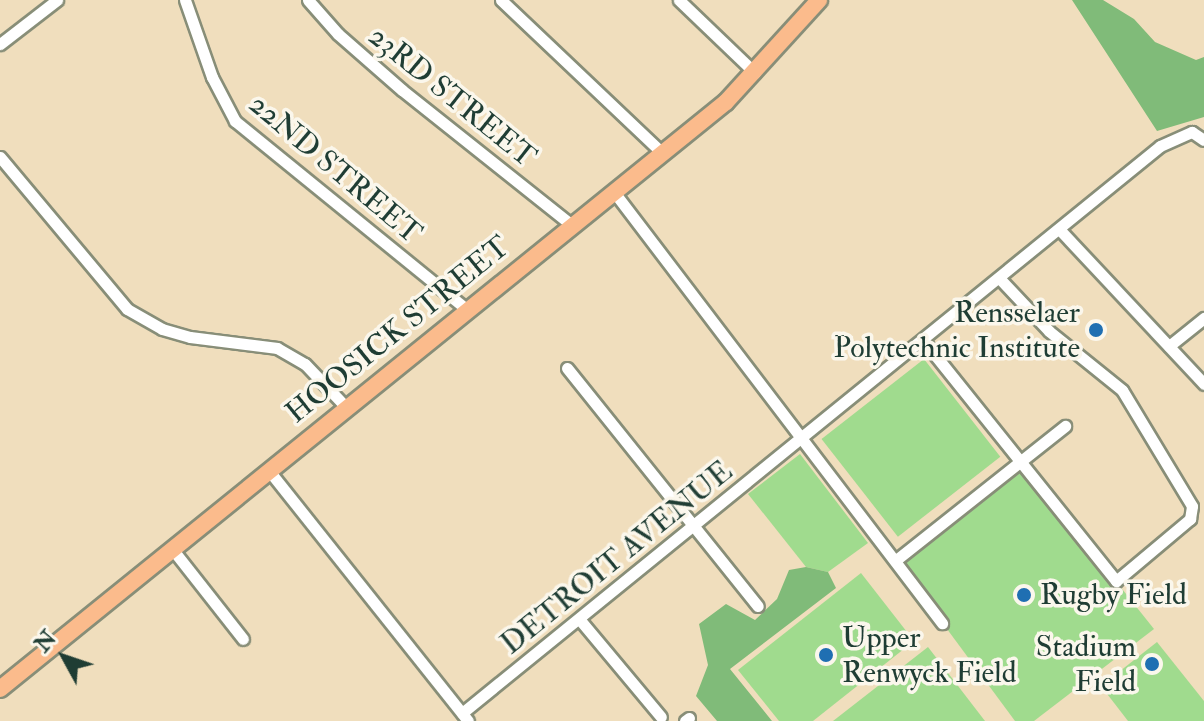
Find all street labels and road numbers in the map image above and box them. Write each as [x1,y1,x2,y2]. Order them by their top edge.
street label: 23RD STREET [361,19,543,175]
street label: 22ND STREET [241,86,429,252]
street label: HOOSICK STREET [279,229,517,431]
street label: DETROIT AVENUE [494,454,740,662]

